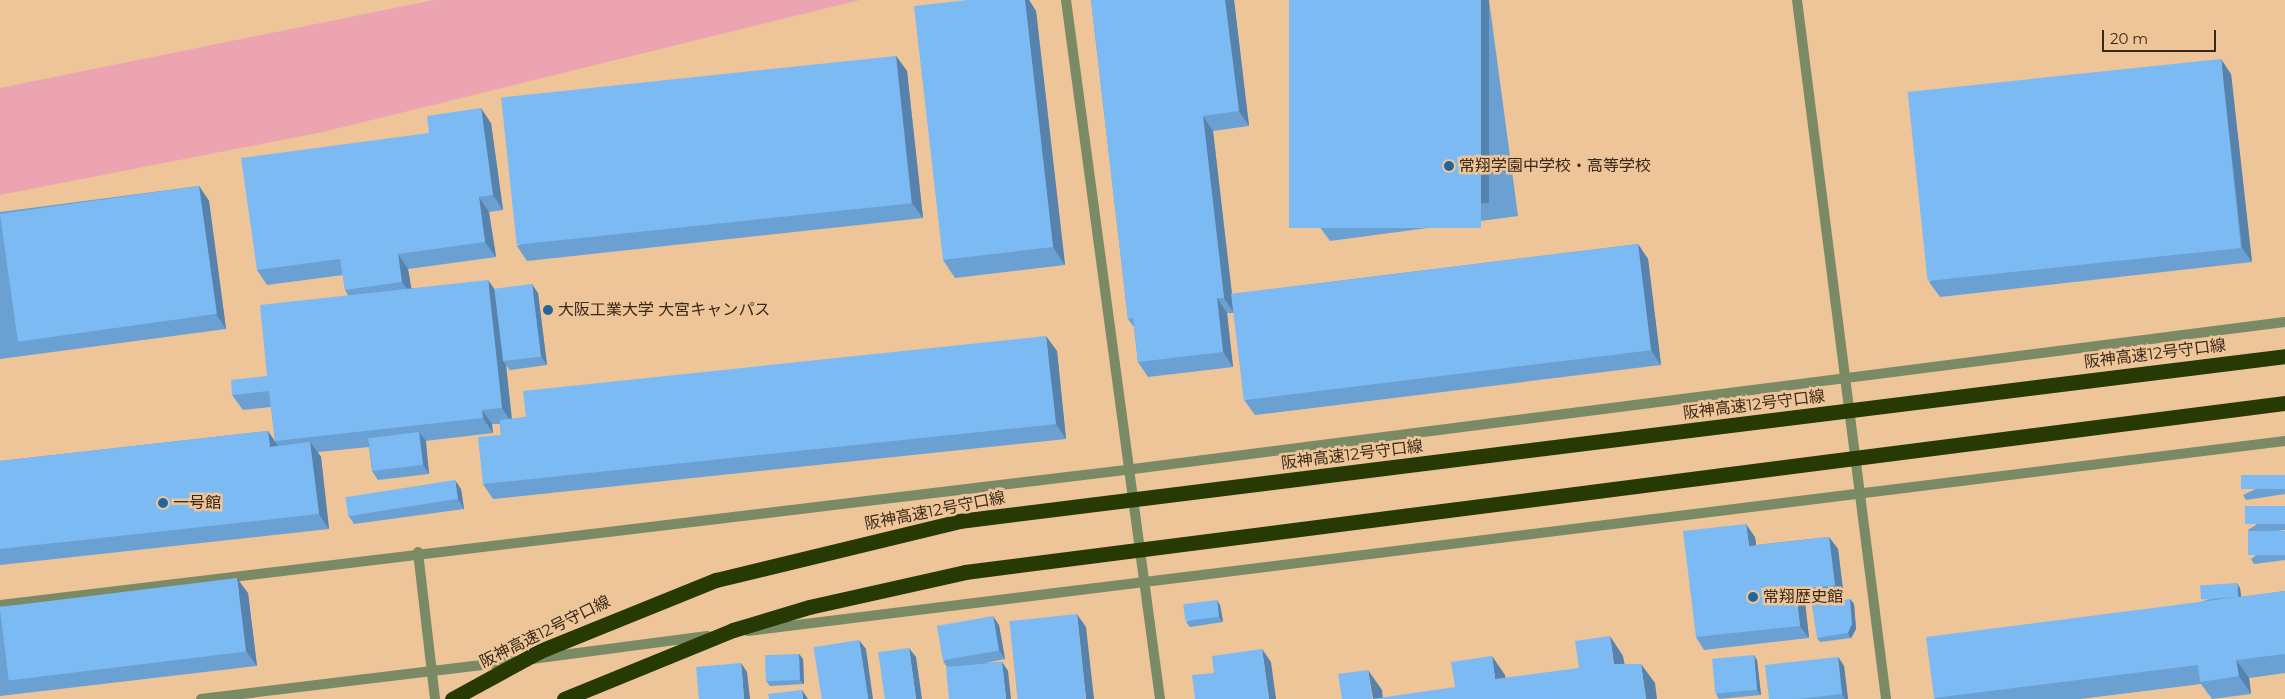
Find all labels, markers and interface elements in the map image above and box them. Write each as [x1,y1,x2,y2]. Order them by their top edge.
scale bar [2105,20,2219,52]
text: 20 m [2110,29,2148,48]
place label: 常翔学園中学校・高等学校 [1459,156,1651,176]
marker: 常翔学園中学校・高等学校 [1443,160,1455,172]
place label: 大阪工業大学 大宮キャンパス [558,300,770,320]
marker: 大阪工業大学 大宮キャンパス [542,304,554,316]
street label: 阪神高速12号守口線 [2083,336,2227,372]
street label: 阪神高速12号守口線 [1682,387,1826,423]
street label: 阪神高速12号守口線 [1280,437,1424,473]
street label: 阪神高速12号守口線 [863,488,1007,534]
place label: 一号館 [173,493,221,513]
marker: 一号館 [157,497,169,509]
place label: 常翔歴史館 [1763,587,1843,607]
marker: 常翔歴史館 [1747,591,1759,603]
street label: 阪神高速12号守口線 [477,592,613,672]

